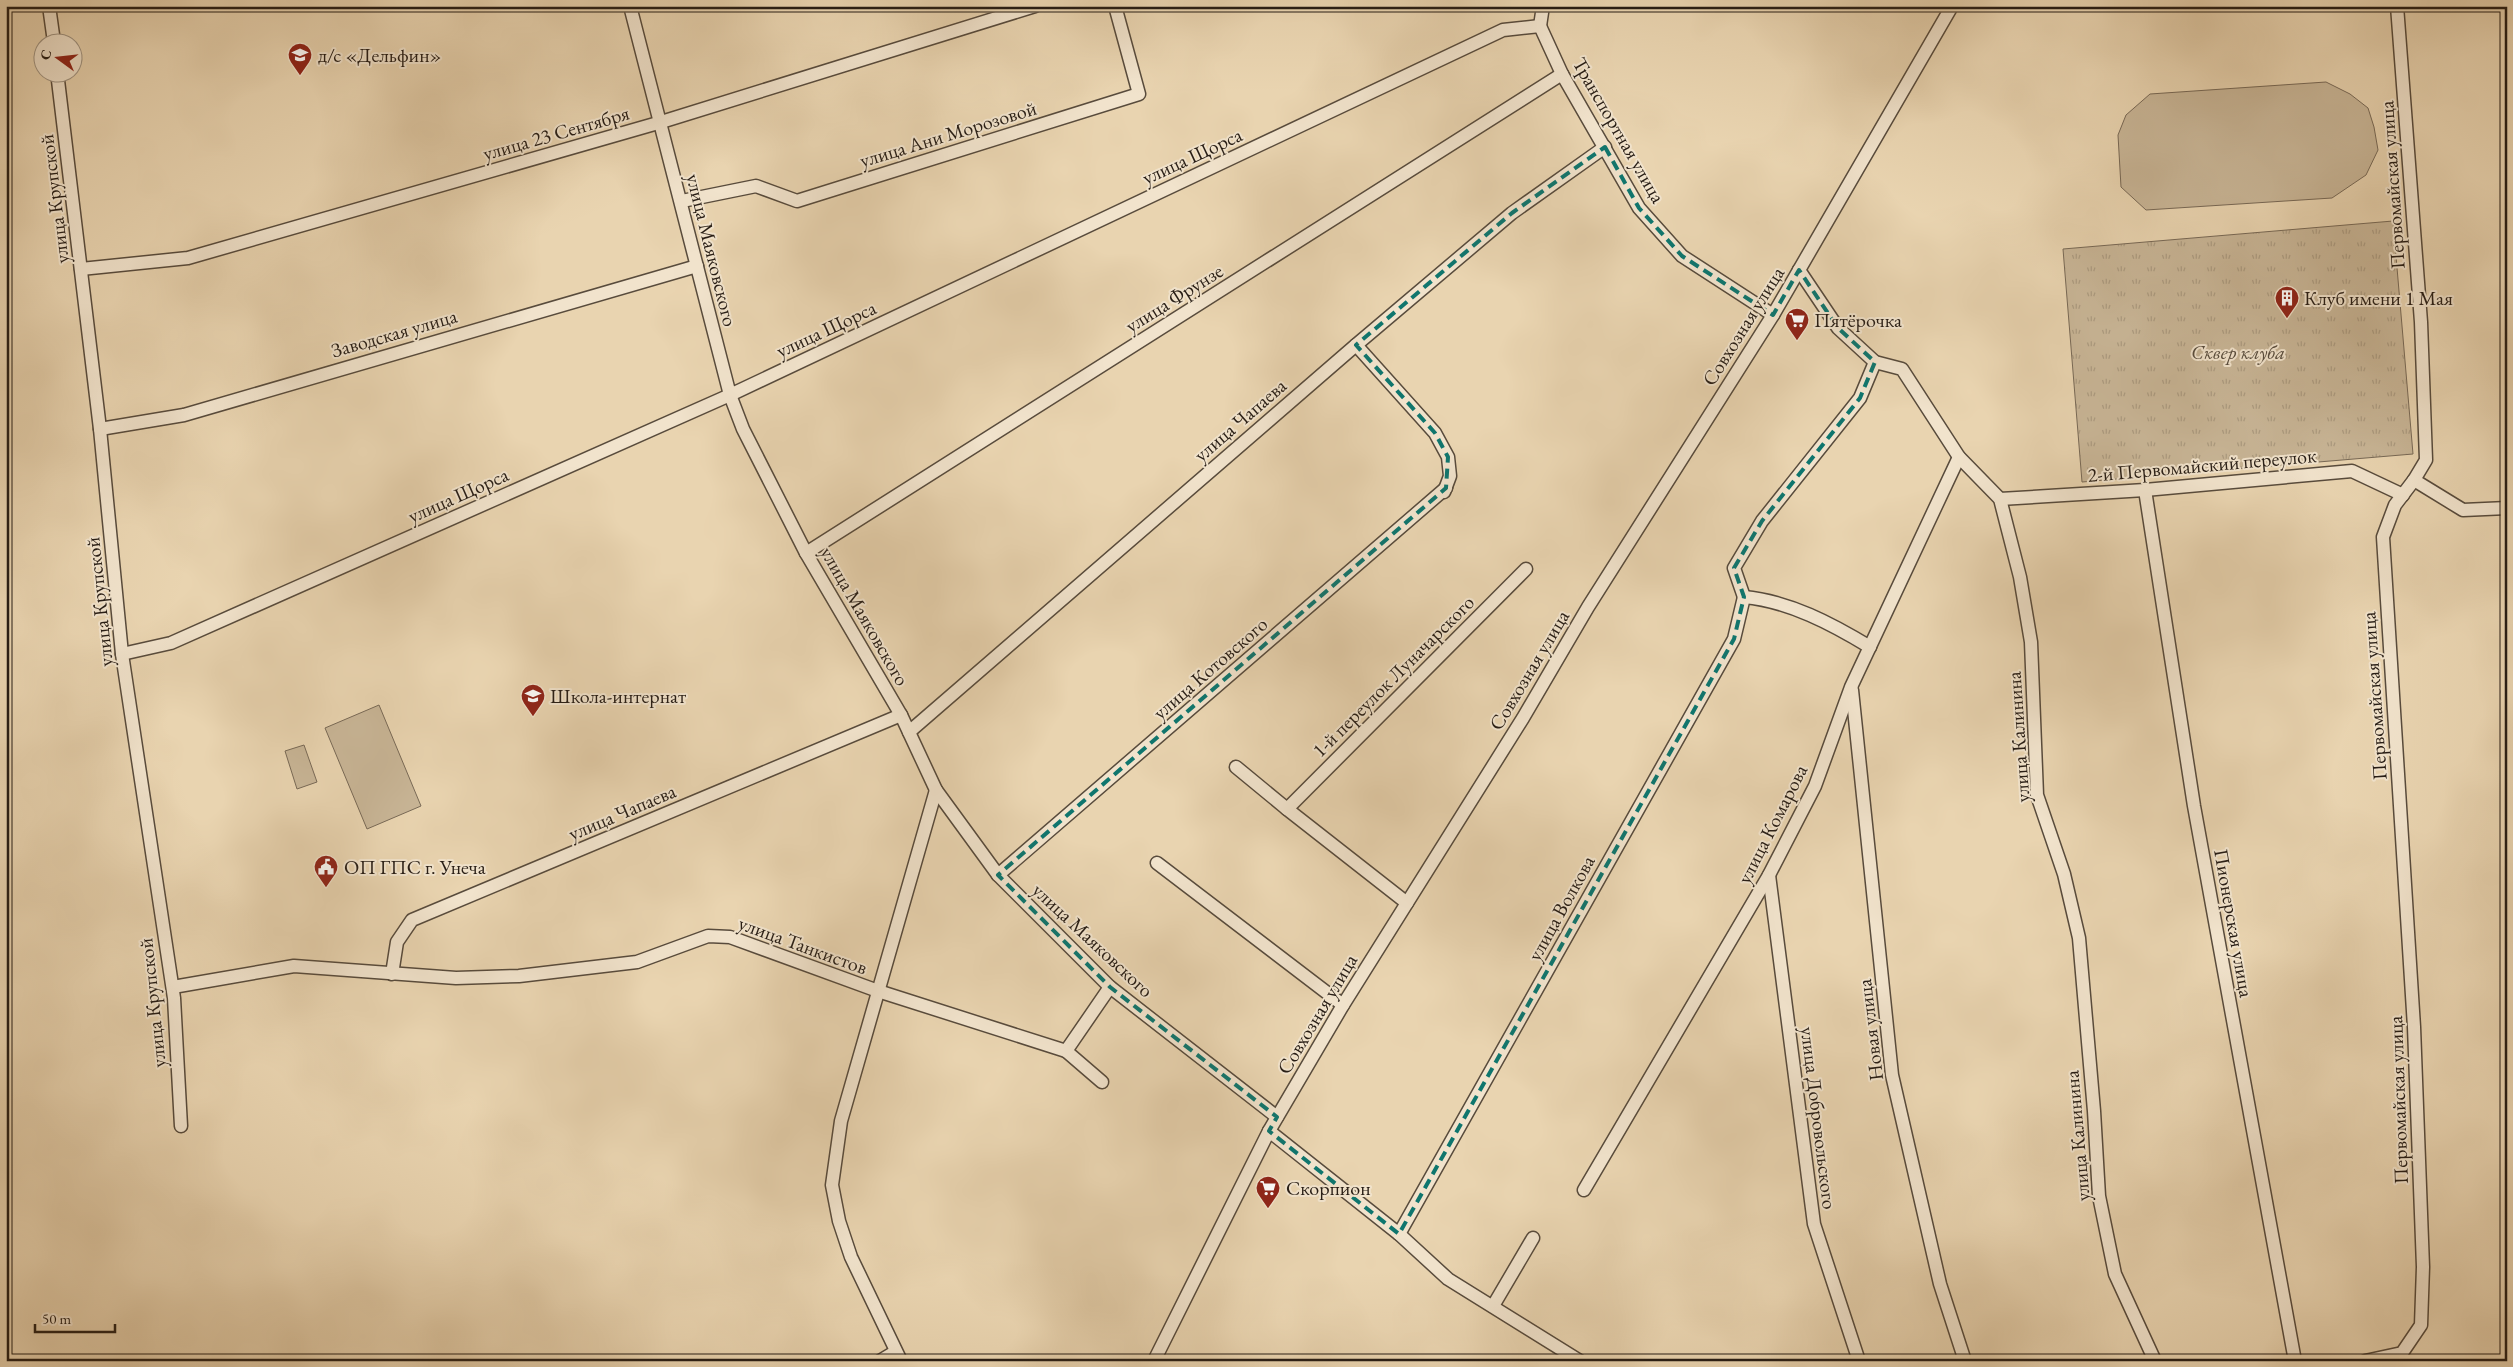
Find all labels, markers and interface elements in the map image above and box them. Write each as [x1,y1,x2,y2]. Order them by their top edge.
north arrow [32,32,82,82]
school or university icon: д/с «Дельфин» [287,42,313,76]
place label: д/с «Дельфин» [318,42,442,68]
text: С [35,47,55,62]
street label: Транспортная улица [1567,52,1671,208]
street label: улица Ани Морозовой [856,95,1040,173]
street label: улица 23 Сентября [480,100,632,166]
street label: Первомайская улица [2373,100,2411,270]
street label: улица Щорса [1138,121,1246,190]
street label: улица Крупской [33,132,75,265]
street label: улица Маяковского [680,171,744,329]
street label: улица Фрунзе [1120,258,1228,338]
street label: Совхозная улица [1696,262,1790,390]
building icon: Клуб имени 1 Мая [2274,285,2300,319]
place label: Клуб имени 1 Мая [2304,285,2453,311]
street label: улица Щорса [772,294,880,363]
street label: Заводская улица [328,303,460,363]
supermarket icon: Пятёрочка [1784,307,1810,341]
place label: Пятёрочка [1814,307,1902,333]
park label: Сквер клуба [2191,339,2285,365]
street label: улица Чапаева [1188,373,1292,467]
street label: 2-й Первомайский переулок [2087,442,2318,488]
street label: улица Щорса [404,461,512,529]
street label: улица Крупской [79,536,119,668]
street label: улица Маяковского [815,542,915,690]
street label: 1-й переулок Луначарского [1306,589,1480,763]
street label: Совхозная улица [1483,605,1575,735]
street label: улица Котовского [1147,611,1273,725]
street label: Первомайская улица [2355,611,2393,781]
street label: улица Калинина [2000,671,2036,803]
school or university icon: Школа-интернат [520,683,546,717]
place label: Школа-интернат [550,683,686,709]
street label: улица Комарова [1731,760,1813,888]
street label: улица Чапаева [564,778,680,846]
street label: Пионерская улица [2208,847,2260,999]
street label: улица Волкова [1521,851,1601,965]
public building icon: ОП ГПС г. Унеча [313,854,339,888]
place label: ОП ГПС г. Унеча [344,854,486,880]
street label: улица Маяковского [1027,877,1159,1003]
street label: улица Танкистов [735,910,871,980]
street label: улица Крупской [132,937,172,1069]
street label: Совхозная улица [1271,949,1363,1079]
street label: Новая улица [1851,978,1889,1082]
street label: Первомайская улица [2382,1015,2414,1185]
street label: улица Добровольского [1795,1025,1843,1211]
street label: улица Калинина [2058,1069,2096,1203]
supermarket icon: Скорпион [1255,1175,1281,1209]
place label: Скорпион [1286,1175,1371,1201]
scale bar [35,1302,115,1334]
text: 50 m [42,1309,71,1328]

